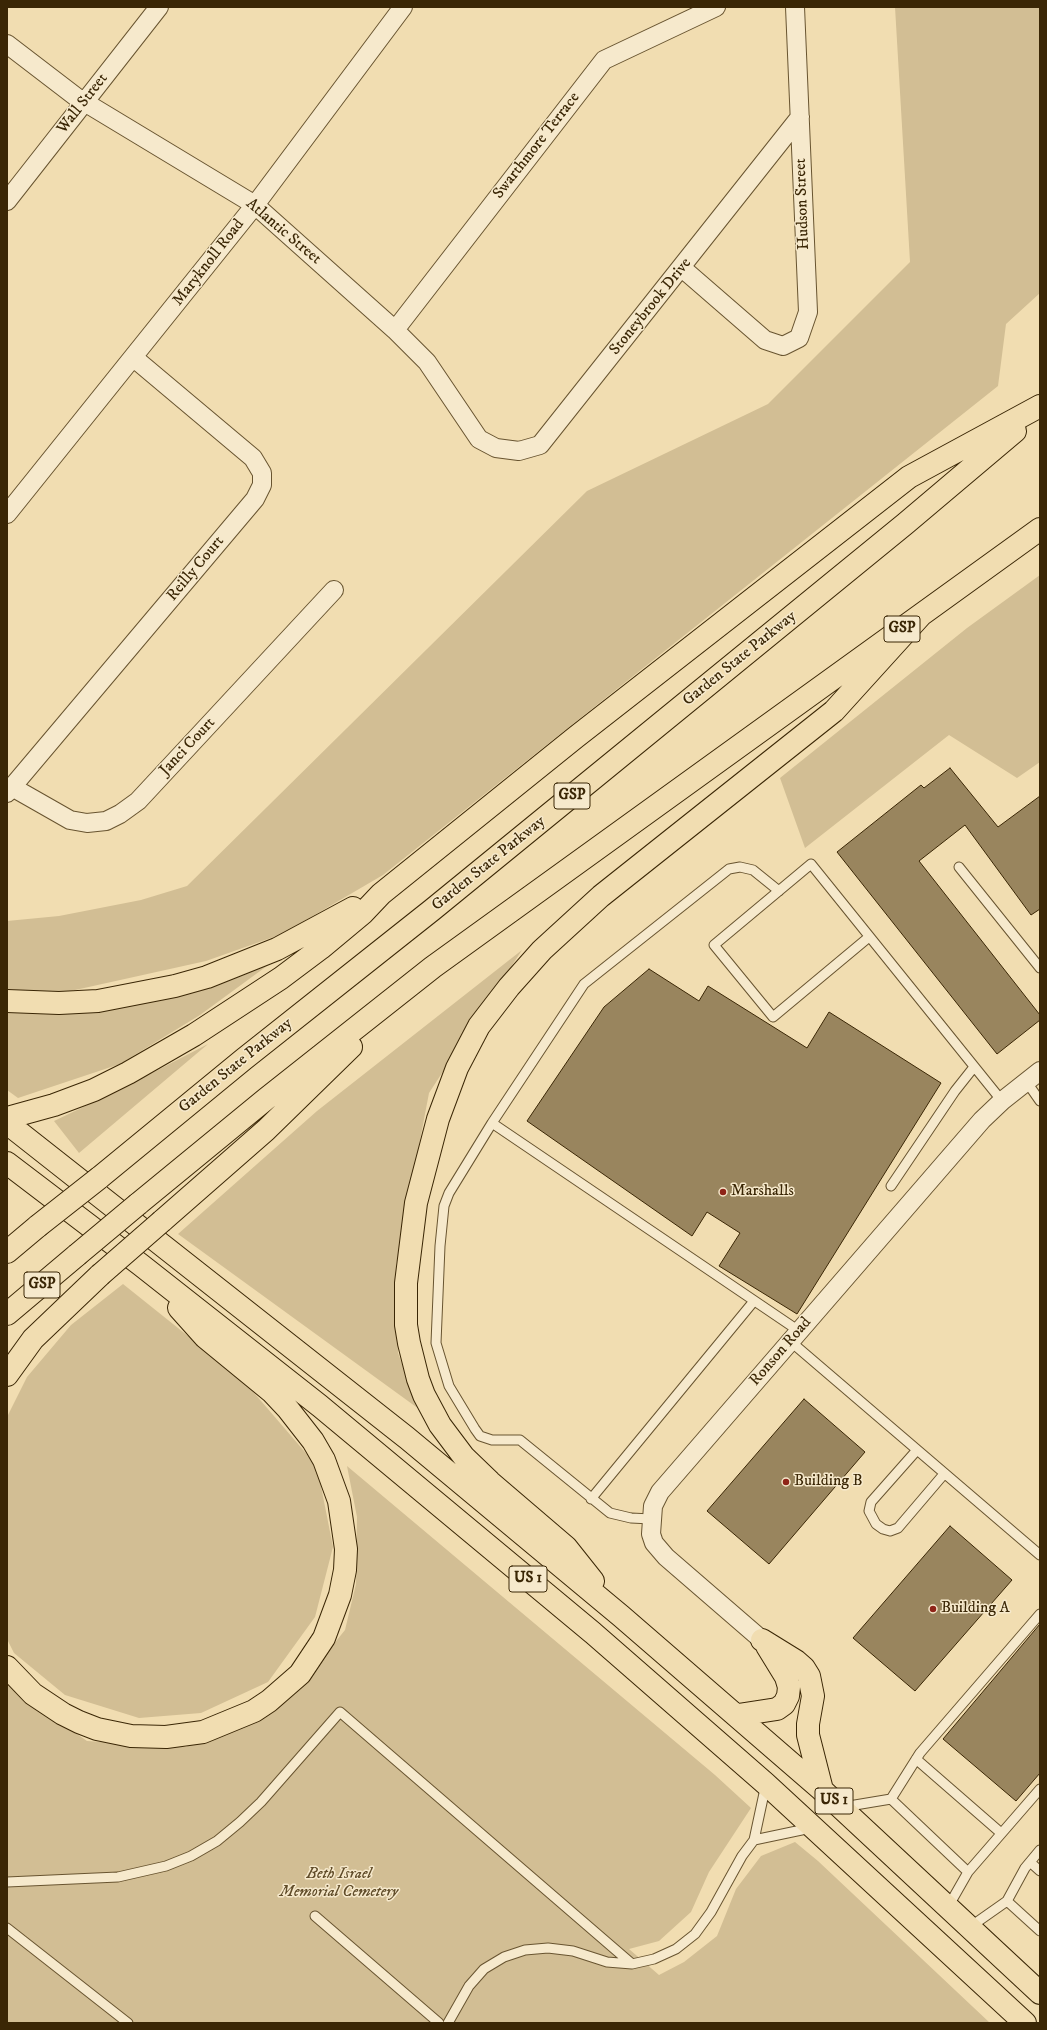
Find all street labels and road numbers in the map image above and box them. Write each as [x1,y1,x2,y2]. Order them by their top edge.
street label: Wall Street [53,70,113,138]
street label: Swarthmore Terrace [489,89,585,203]
street label: Hudson Street [792,158,814,250]
street label: Atlantic Street [241,195,325,269]
street label: Maryknoll Road [169,216,249,310]
street label: Stoneybrook Drive [606,254,696,360]
street label: Reilly Court [163,533,229,605]
street label: Garden State Parkway [679,607,801,711]
road number: GSP [884,616,920,642]
street label: Janci Court [156,714,220,780]
road number: GSP [554,783,590,809]
street label: Garden State Parkway [428,812,550,916]
street label: Garden State Parkway [175,1014,297,1118]
road number: GSP [24,1272,60,1298]
street label: Ronson Road [746,1314,816,1390]
road number: US 1 [509,1566,547,1592]
road number: US 1 [815,1788,853,1814]

